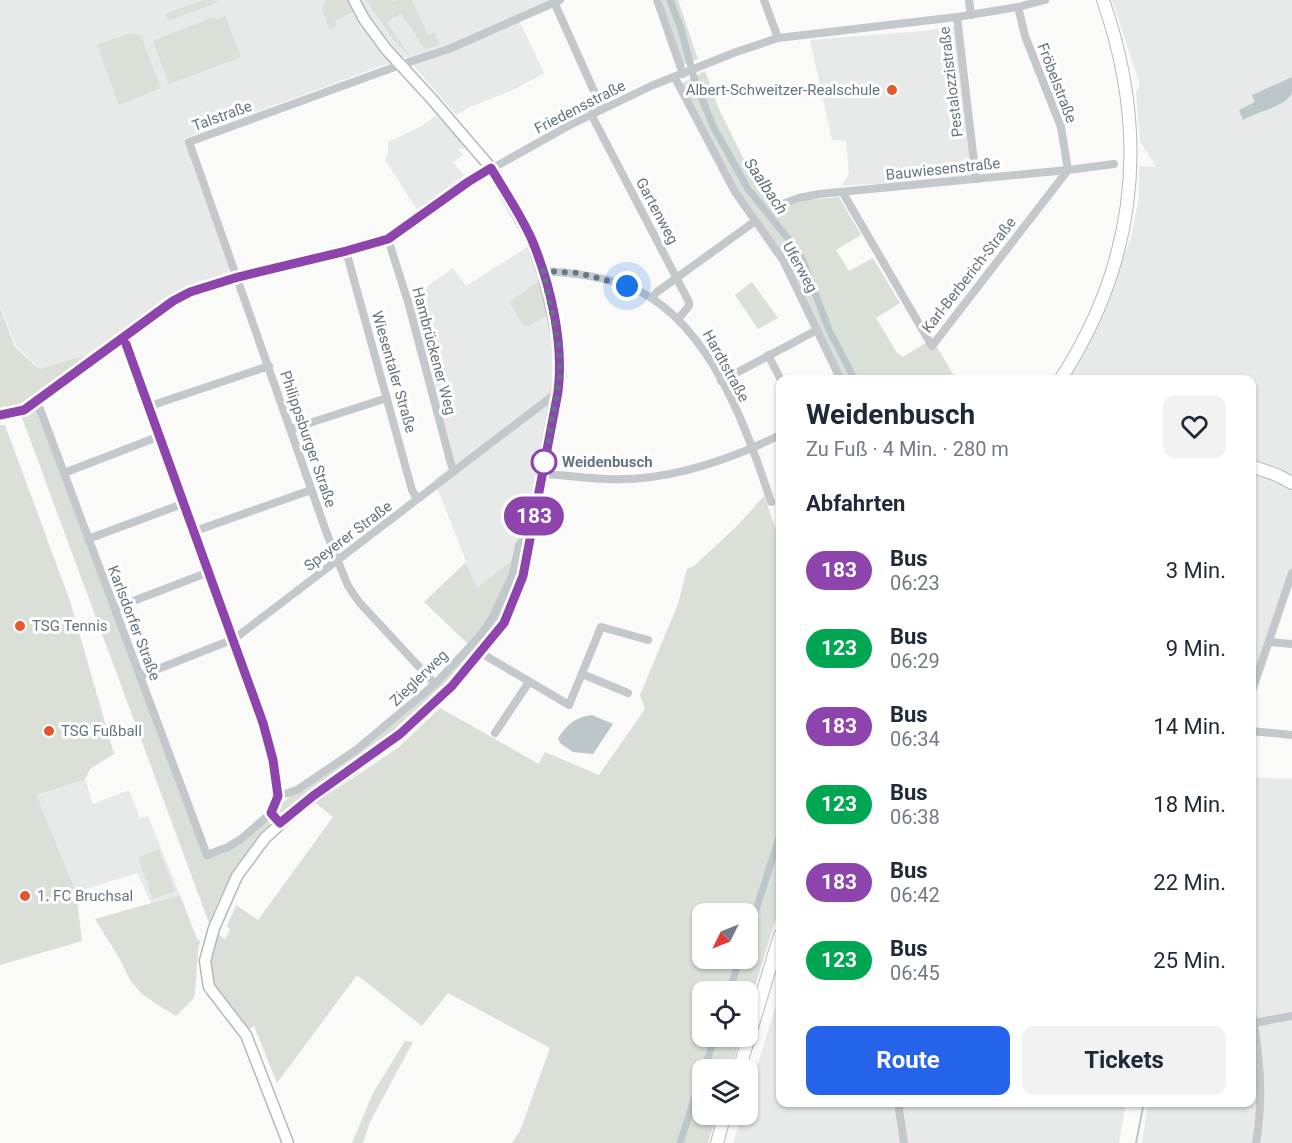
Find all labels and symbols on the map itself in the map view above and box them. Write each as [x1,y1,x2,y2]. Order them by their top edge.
street label: Pestalozzistraße [935,26,967,138]
street label: Fröbelstraße [1034,41,1080,126]
street label: Friedensstraße [531,76,629,138]
place label: Albert-Schweitzer-Realschule [686,81,880,99]
marker: Albert-Schweitzer-Realschule [885,83,899,97]
street label: Talstraße [190,97,254,135]
water label: Saalbach [740,154,792,218]
street label: Bauwiesenstraße [885,154,1001,184]
street label: Gartenweg [632,175,682,247]
street label: Karl-Berberich-Straße [918,214,1020,336]
street label: Uferweg [779,238,821,296]
your location [612,271,642,301]
street label: Hambrückener Weg [408,285,460,417]
street label: Wiesentaler Straße [368,309,420,435]
street label: Hardtstraße [699,327,753,405]
street label: Philippsburger Straße [276,368,340,510]
marker: Weidenbusch [531,449,557,475]
place label: Weidenbusch [562,453,653,471]
line badge: 183 [500,496,568,536]
street label: Speyerer Straße [300,497,396,575]
street label: Karlsdorfer Straße [104,563,164,683]
place label: TSG Tennis [32,617,108,635]
marker: TSG Tennis [13,619,27,633]
street label: Zieglerweg [386,646,452,710]
place label: TSG Fußball [61,722,142,740]
marker: TSG Fußball [42,724,56,738]
place label: 1. FC Bruchsal [37,887,133,905]
marker: 1. FC Bruchsal [18,889,32,903]
north arrow [692,903,758,969]

